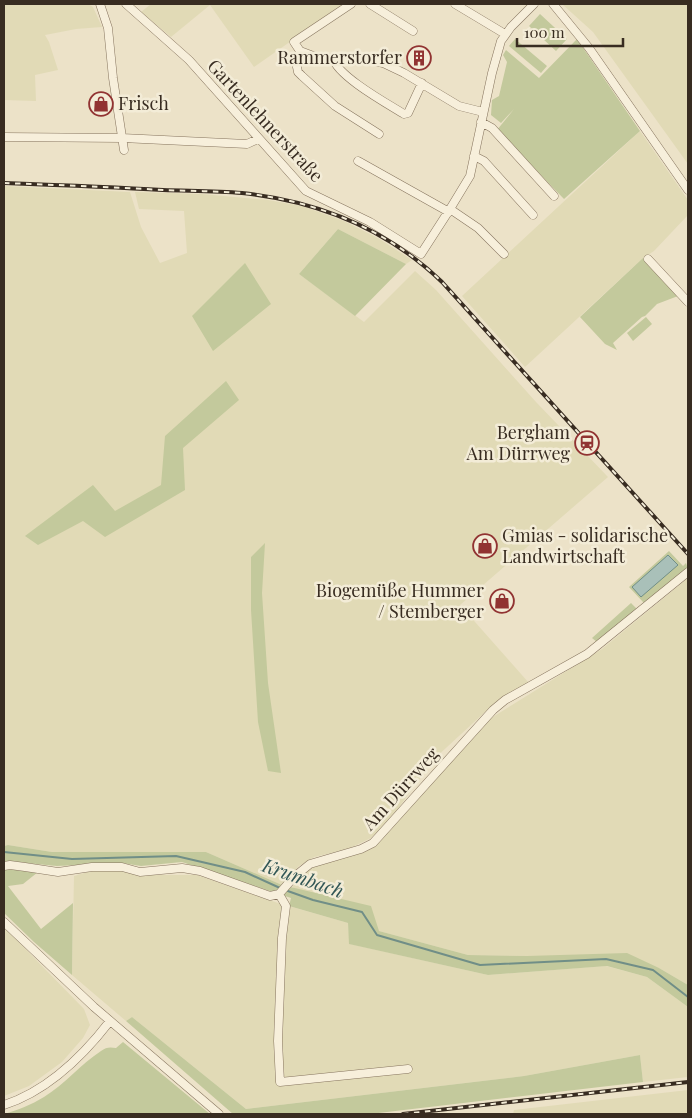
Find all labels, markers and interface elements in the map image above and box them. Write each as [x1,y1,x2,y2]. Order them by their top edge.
scale bar [517,15,623,47]
text: 100 m [524,22,565,42]
place label: Rammerstorfer [277,45,402,69]
building icon: Rammerstorfer [406,45,432,71]
street label: Gartenlehnerstraße [203,54,329,187]
shop icon: Frisch [88,91,114,117]
place label: Frisch [118,91,169,115]
place label: Bergham Am Dürrweg [465,420,570,465]
station icon: Bergham Am Dürrweg [574,430,600,456]
place label: Gmias - solidarische Landwirtschaft [502,523,668,568]
shop icon: Gmias - solidarische Landwirtschaft [472,533,498,559]
place label: Biogemüße Hummer / Stemberger [316,578,484,623]
shop icon: Biogemüße Hummer / Stemberger [489,588,515,614]
street label: Am Dürrweg [356,741,444,836]
water label: Krumbach [258,851,347,903]

